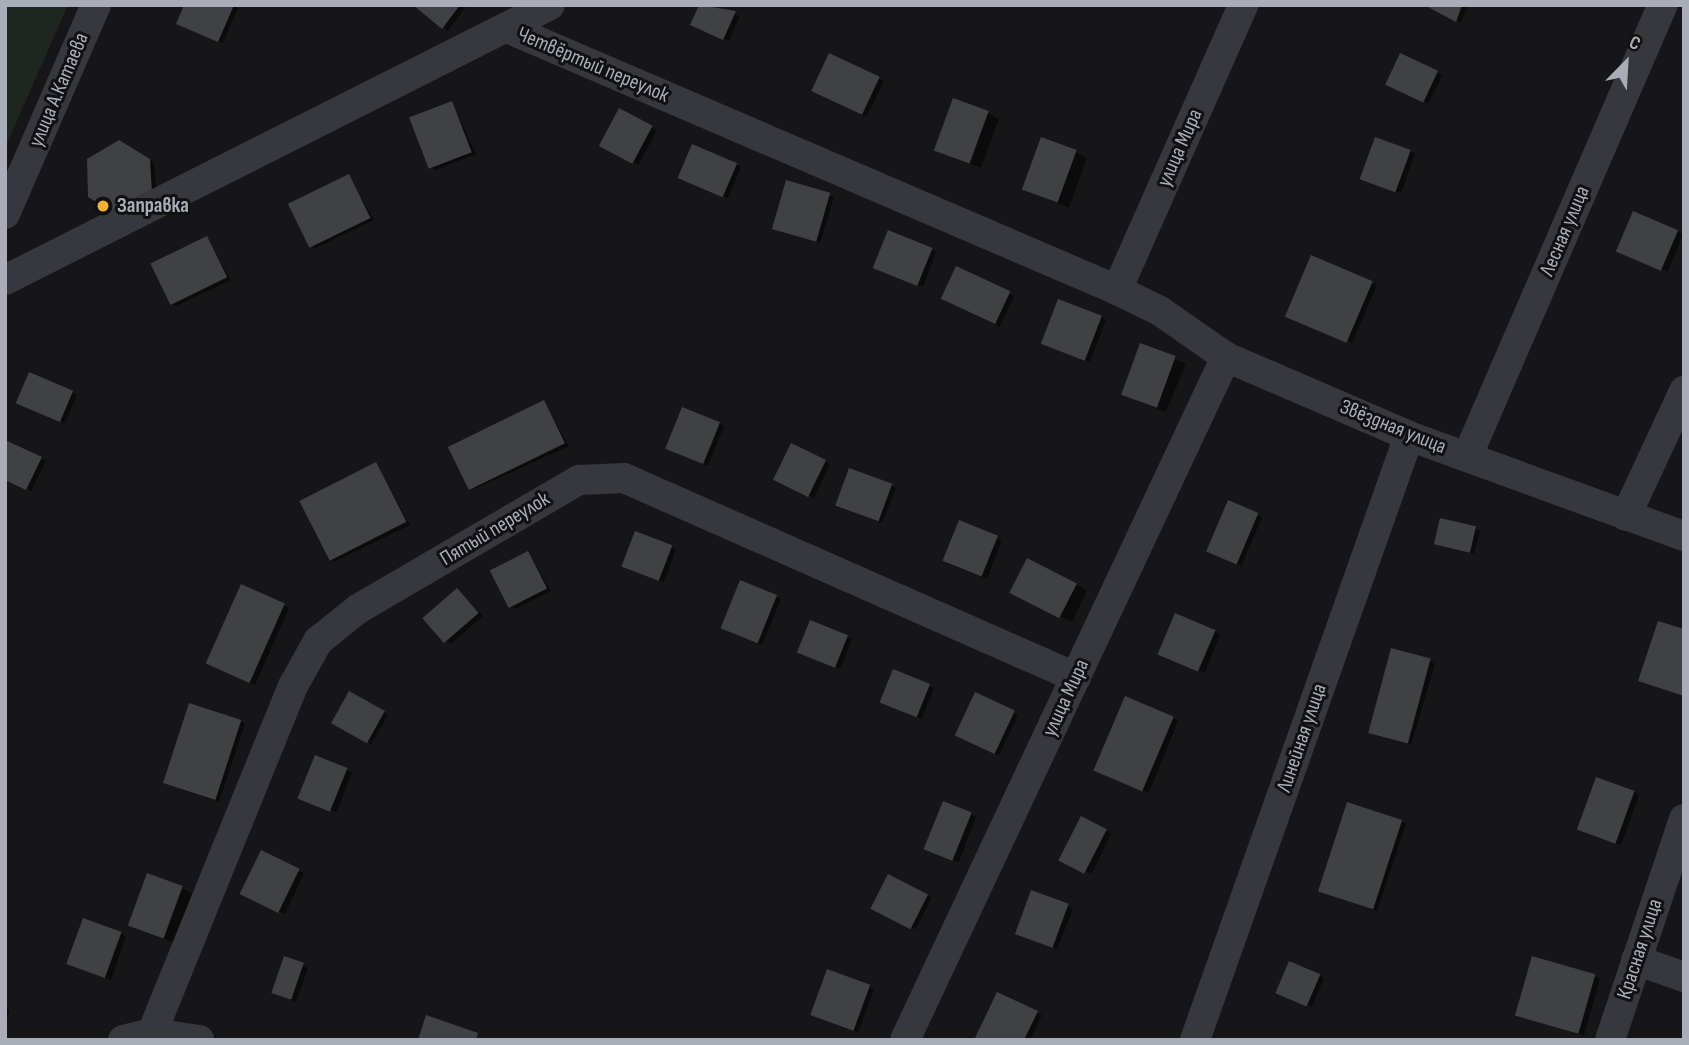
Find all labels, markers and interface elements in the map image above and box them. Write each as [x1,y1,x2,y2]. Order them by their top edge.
street label: Четвёртый переулок [513,22,673,108]
north arrow [1591,28,1661,98]
street label: улица А.Катаева [24,29,94,151]
text: С [1626,31,1644,56]
street label: улица Мира [1152,105,1208,191]
street label: Лесная улица [1535,182,1595,280]
place label: Заправка [117,193,189,219]
marker: Заправка [95,198,111,214]
street label: Звёздная улица [1336,394,1450,460]
street label: Пятый переулок [436,487,554,571]
street label: улица Мира [1037,655,1095,741]
street label: Линейная улица [1272,680,1332,796]
street label: Красная улица [1612,896,1668,1002]

